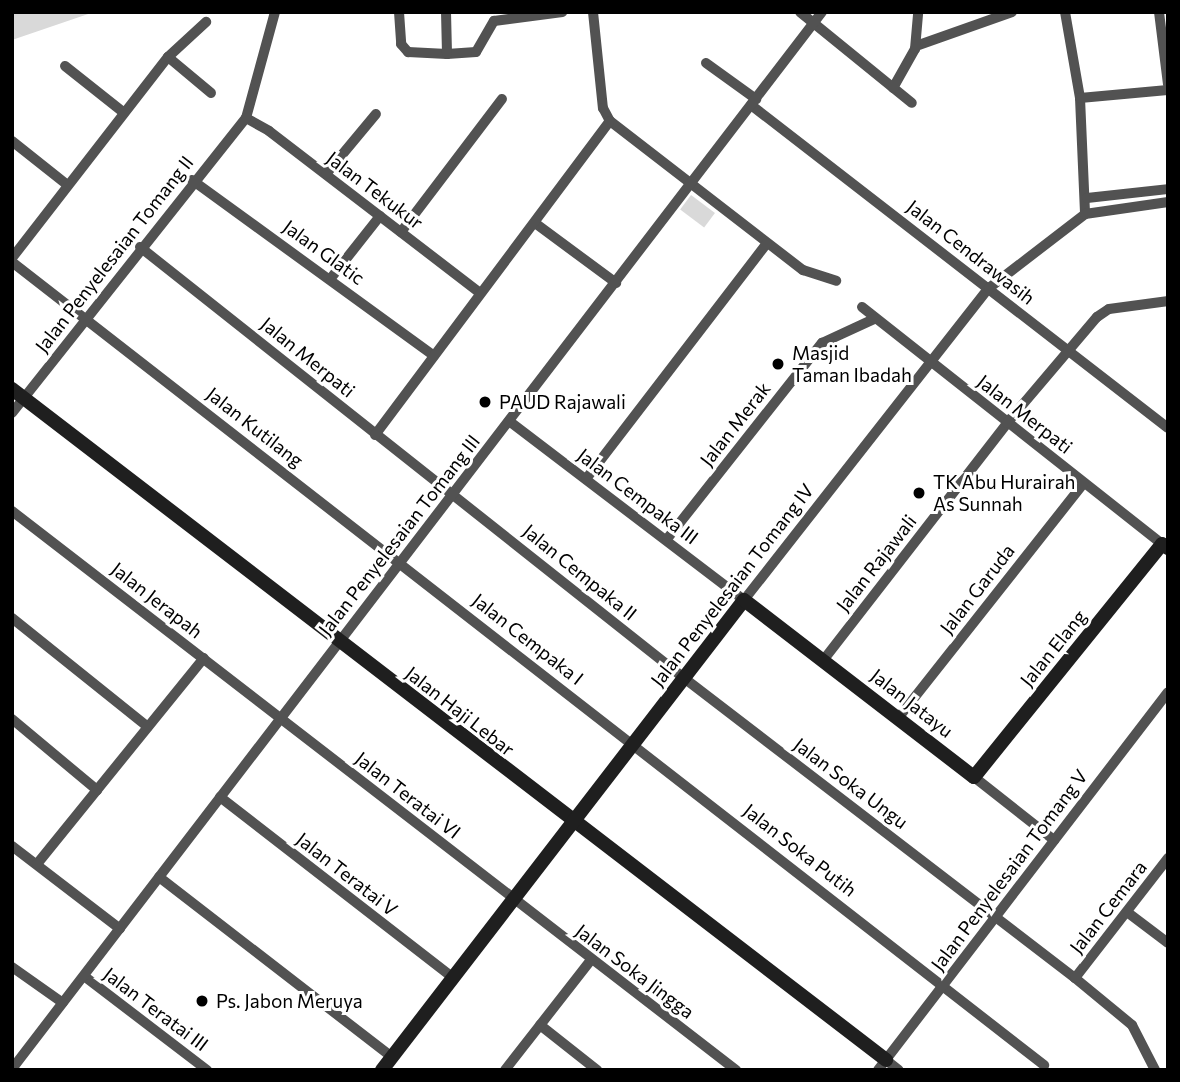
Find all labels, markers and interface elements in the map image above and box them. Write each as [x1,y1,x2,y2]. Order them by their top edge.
street label: Jalan Tekukur [322,146,428,234]
street label: Jalan Penyelesaian Tomang II [30,151,198,357]
street label: Jalan Cendrawasih [902,195,1040,309]
street label: Jalan Glatic [279,215,369,289]
street label: Jalan Merpati [256,312,360,402]
place label: Masjid Taman Ibadah [792,342,912,386]
marker: Masjid Taman Ibadah [770,356,786,372]
street label: Jalan Merpati [973,370,1077,458]
street label: Jalan Merak [695,377,775,471]
street label: Jalan Kutilang [202,382,308,472]
place label: PAUD Rajawali [499,391,626,413]
marker: PAUD Rajawali [477,394,493,410]
street label: Jalan Penyelesaian Tomang III [313,430,485,640]
street label: Jalan Cempaka III [573,443,703,549]
place label: TK Abu Hurairah As Sunnah [933,471,1075,515]
street label: Jalan Penyelesaian Tomang IV [646,479,818,691]
marker: TK Abu Hurairah As Sunnah [911,485,927,501]
street label: Jalan Rajawali [831,510,921,616]
street label: Jalan Cempaka II [518,519,642,625]
street label: Jalan Garuda [935,540,1019,638]
street label: Jalan Jerapah [107,557,207,643]
street label: Jalan Cempaka I [468,589,588,689]
street label: Jalan Elang [1015,605,1091,691]
street label: Jalan Haji Lebar [401,661,519,761]
street label: Jalan Jatayu [866,664,958,742]
street label: Jalan Soka Ungu [790,733,912,833]
street label: Jalan Teratai VI [351,747,465,843]
street label: Jalan Penyelesaian Tomang V [926,765,1092,975]
street label: Jalan Soka Putih [739,799,861,901]
street label: Jalan Teratai V [292,827,402,921]
street label: Jalan Cemara [1065,856,1151,958]
street label: Jalan Soka Jingga [571,919,699,1023]
street label: Jalan Teratai III [99,962,213,1056]
place label: Ps. Jabon Meruya [216,990,363,1012]
marker: Ps. Jabon Meruya [194,993,210,1009]

